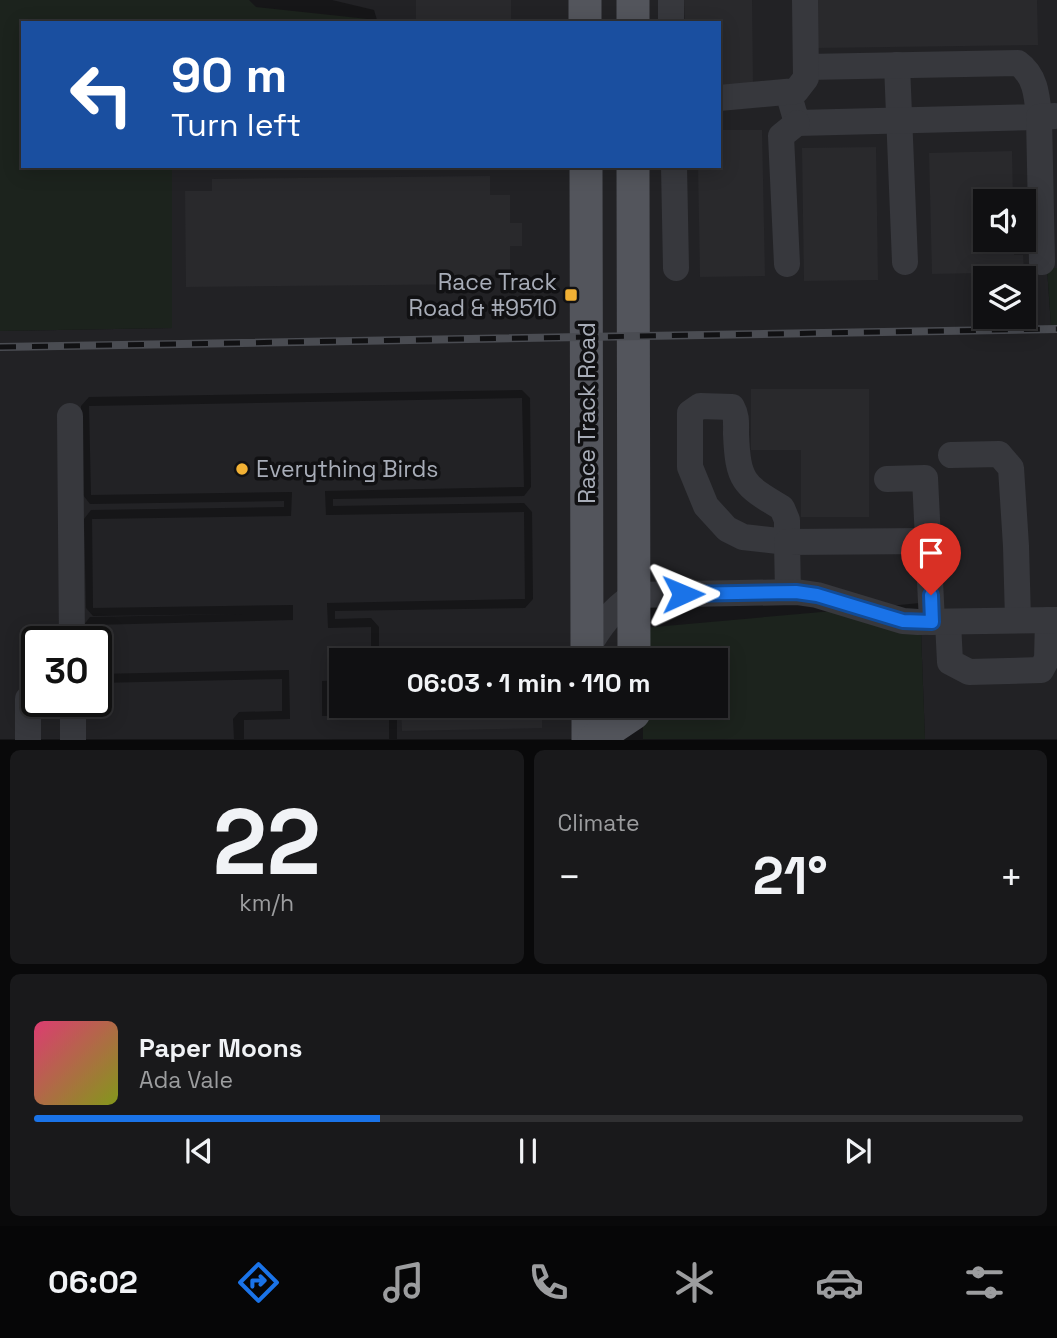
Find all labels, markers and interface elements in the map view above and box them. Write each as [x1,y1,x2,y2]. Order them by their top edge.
text: 90 m [171,44,287,106]
icon: left [56,49,147,140]
text: Turn left [171,105,301,145]
map controls [973,189,1036,329]
button: sound [973,189,1036,252]
button: layers [973,266,1036,329]
place label: Race Track Road & #9510 [409,267,557,323]
marker: Race Track Road & #9510 [563,287,579,303]
street label: Race Track Road [572,322,602,504]
place label: Everything Birds [256,454,438,484]
marker: Everything Birds [234,461,250,477]
pin [901,523,961,595]
icon: arrive [912,534,950,572]
position arrow [646,557,720,631]
speed limit sign: 30 [21,626,112,717]
text: 06:03 · 1 min · 110 m [407,666,650,700]
text: 22 [213,784,321,901]
text: Climate [558,808,640,838]
text: 21° [753,843,828,909]
text: − [558,853,581,901]
text: + [999,853,1023,901]
text: km/h [239,888,294,918]
text: Paper Moons [139,1031,302,1065]
text: Ada Vale [139,1065,233,1095]
icon: previous [180,1132,218,1170]
icon: pause [509,1132,547,1170]
icon: next [839,1132,877,1170]
icon: directions [234,1258,283,1307]
icon: music [379,1258,428,1307]
icon: phone [524,1258,573,1307]
icon: climate [670,1258,719,1307]
icon: car [815,1258,864,1307]
icon: filters [960,1258,1009,1307]
text: 06:02 [48,1262,138,1302]

